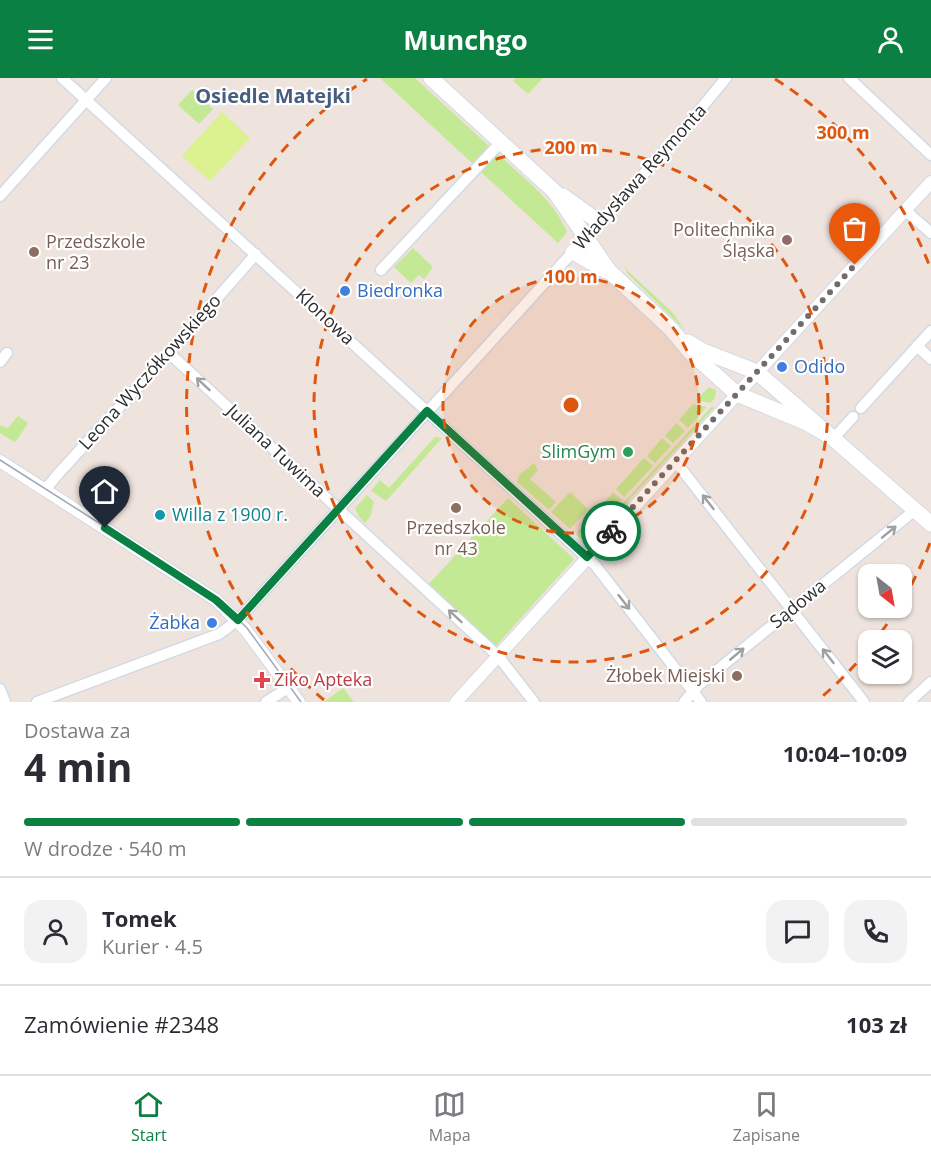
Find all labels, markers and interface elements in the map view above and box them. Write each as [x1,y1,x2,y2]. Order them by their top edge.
text: Munchgo [403,21,528,58]
icon: menu [24,23,57,56]
icon: person [874,23,907,56]
district label: Osiedle Matejki [195,82,351,109]
street label: Władysława Reymonta [567,98,711,254]
text: 300 m [816,120,870,144]
text: 200 m [544,135,598,159]
pin [829,203,880,265]
icon: bag [838,212,871,245]
place label: Politechnika Śląska [673,217,775,262]
place label: Przedszkole nr 23 [46,229,146,274]
marker: Politechnika Śląska [780,233,794,247]
marker: Przedszkole nr 23 [27,245,41,259]
text: 100 m [544,264,598,288]
place label: Biedronka [357,278,443,302]
street label: Klonowa [291,283,360,350]
marker: Biedronka [338,284,352,298]
street label: Leona Wyczółkowskiego [73,288,226,454]
place label: Odido [794,354,845,378]
marker: Odido [775,360,789,374]
one-way arrow [196,377,211,391]
centre of rings [561,395,581,415]
street label: Juliana Tuwima [221,397,331,502]
place label: SlimGym [542,439,616,463]
marker: SlimGym [621,445,635,459]
pin [79,466,130,528]
icon: home [88,475,121,508]
one-way arrow [702,494,715,510]
marker: Przedszkole nr 43 [449,501,463,515]
courier [581,501,641,561]
place label: Willa z 1900 r. [172,502,288,526]
marker: Willa z 1900 r. [153,508,167,522]
place label: Przedszkole nr 43 [406,515,506,560]
icon: bike [595,515,628,548]
one-way arrow [881,525,897,538]
north arrow [858,564,912,618]
map controls [858,564,912,684]
street label: Sądowa [764,573,830,633]
one-way arrow [617,594,630,610]
one-way arrow [448,608,463,623]
place label: Żabka [149,610,200,634]
marker: Żabka [205,616,219,630]
button: layers [858,630,912,684]
one-way arrow [729,647,744,661]
one-way arrow [821,648,834,664]
place label: Żłobek Miejski [606,663,725,687]
place label: Ziko Apteka [274,667,372,691]
marker: Żłobek Miejski [730,669,744,683]
marker: Ziko Apteka [255,673,269,687]
text: Dostawa za [24,717,131,744]
text: 10:04–10:09 [783,738,907,768]
text: 4 min [24,740,132,793]
text: W drodze · 540 m [24,835,187,862]
button: person [24,900,87,963]
button: chat [766,900,829,963]
button: phone [844,900,907,963]
text: Tomek [102,903,177,933]
text: Kurier · 4.5 [102,933,203,960]
text: Zamówienie #2348 [24,1009,219,1039]
text: 103 zł [846,1009,907,1039]
tab: Start [131,1088,167,1146]
tab: Mapa [429,1088,471,1146]
tab: Zapisane [733,1088,800,1146]

